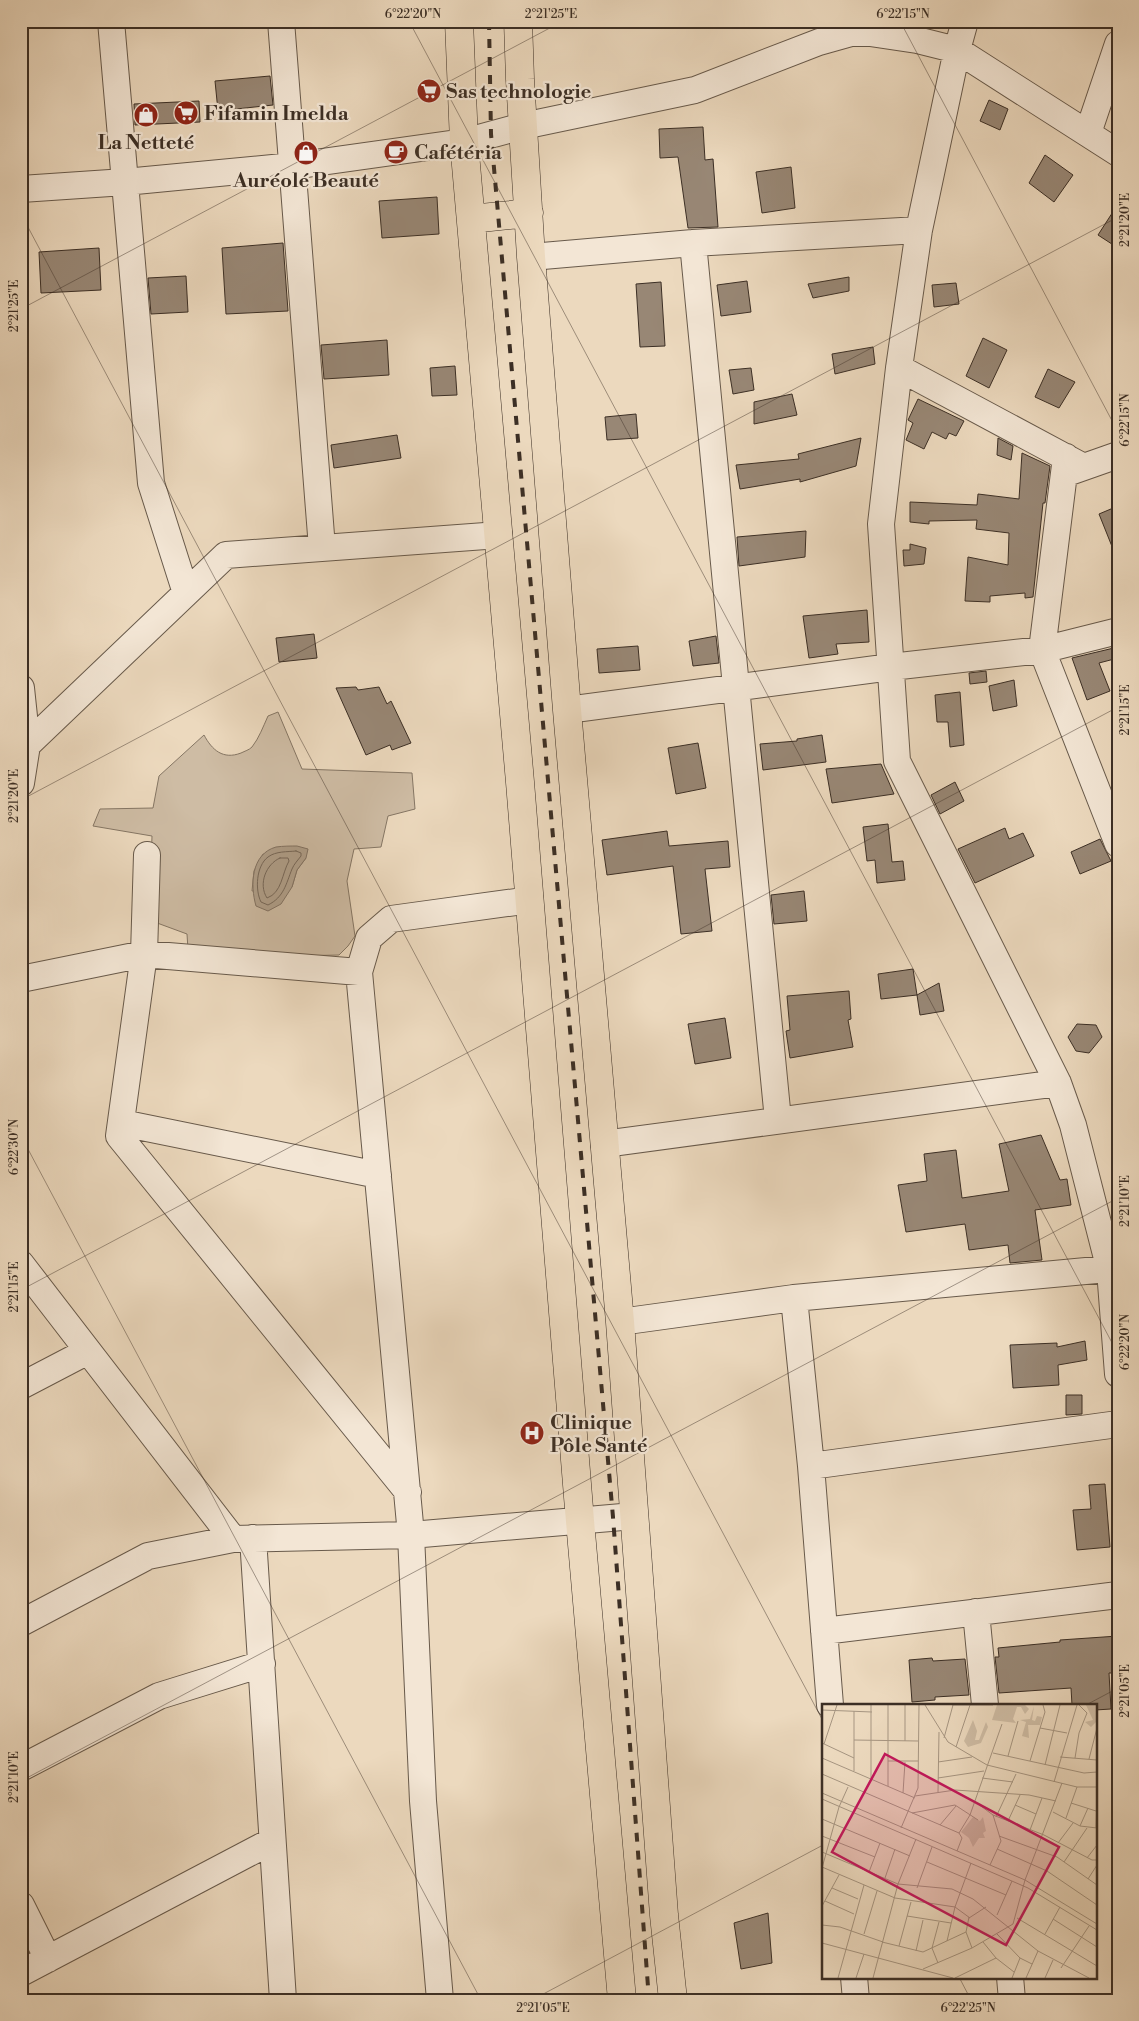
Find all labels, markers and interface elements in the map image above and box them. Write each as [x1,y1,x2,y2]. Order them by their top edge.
text: 6°22'20"N [385,7,441,22]
text: 2°21'25"E [525,7,577,22]
text: 6°22'15"N [876,7,930,22]
supermarket icon: Sas technologie [416,78,442,104]
place label: Sas technologie [446,80,592,105]
supermarket icon: Fifamin Imelda [173,100,199,126]
shop icon: La Netteté [133,102,159,128]
place label: Fifamin Imelda [204,102,349,127]
place label: La Netteté [98,131,195,156]
cafe icon: Cafétéria [383,139,409,165]
shop icon: Auréolé Beauté [293,140,319,166]
place label: Cafétéria [414,141,502,166]
place label: Auréolé Beauté [232,169,379,194]
text: 2°21'20"E [1118,193,1133,247]
text: 2°21'25"E [7,280,22,332]
text: 6°22'15"N [1118,393,1133,447]
text: 2°21'15"E [1118,685,1133,735]
text: 2°21'20"E [7,769,22,823]
text: 6°22'30"N [7,1119,22,1175]
text: 2°21'10"E [1118,1175,1133,1227]
text: 2°21'15"E [7,1262,22,1312]
text: 6°22'20"N [1118,1314,1133,1370]
place label: Clinique Pôle Santé [550,1411,648,1459]
hospital icon: Clinique Pôle Santé [519,1420,545,1446]
text: 2°21'05"E [1118,1664,1133,1718]
inset map [822,1704,1096,1978]
text: 2°21'10"E [7,1751,22,1803]
text: 2°21'05"E [516,2001,570,2016]
text: 6°22'25"N [940,2001,996,2016]

